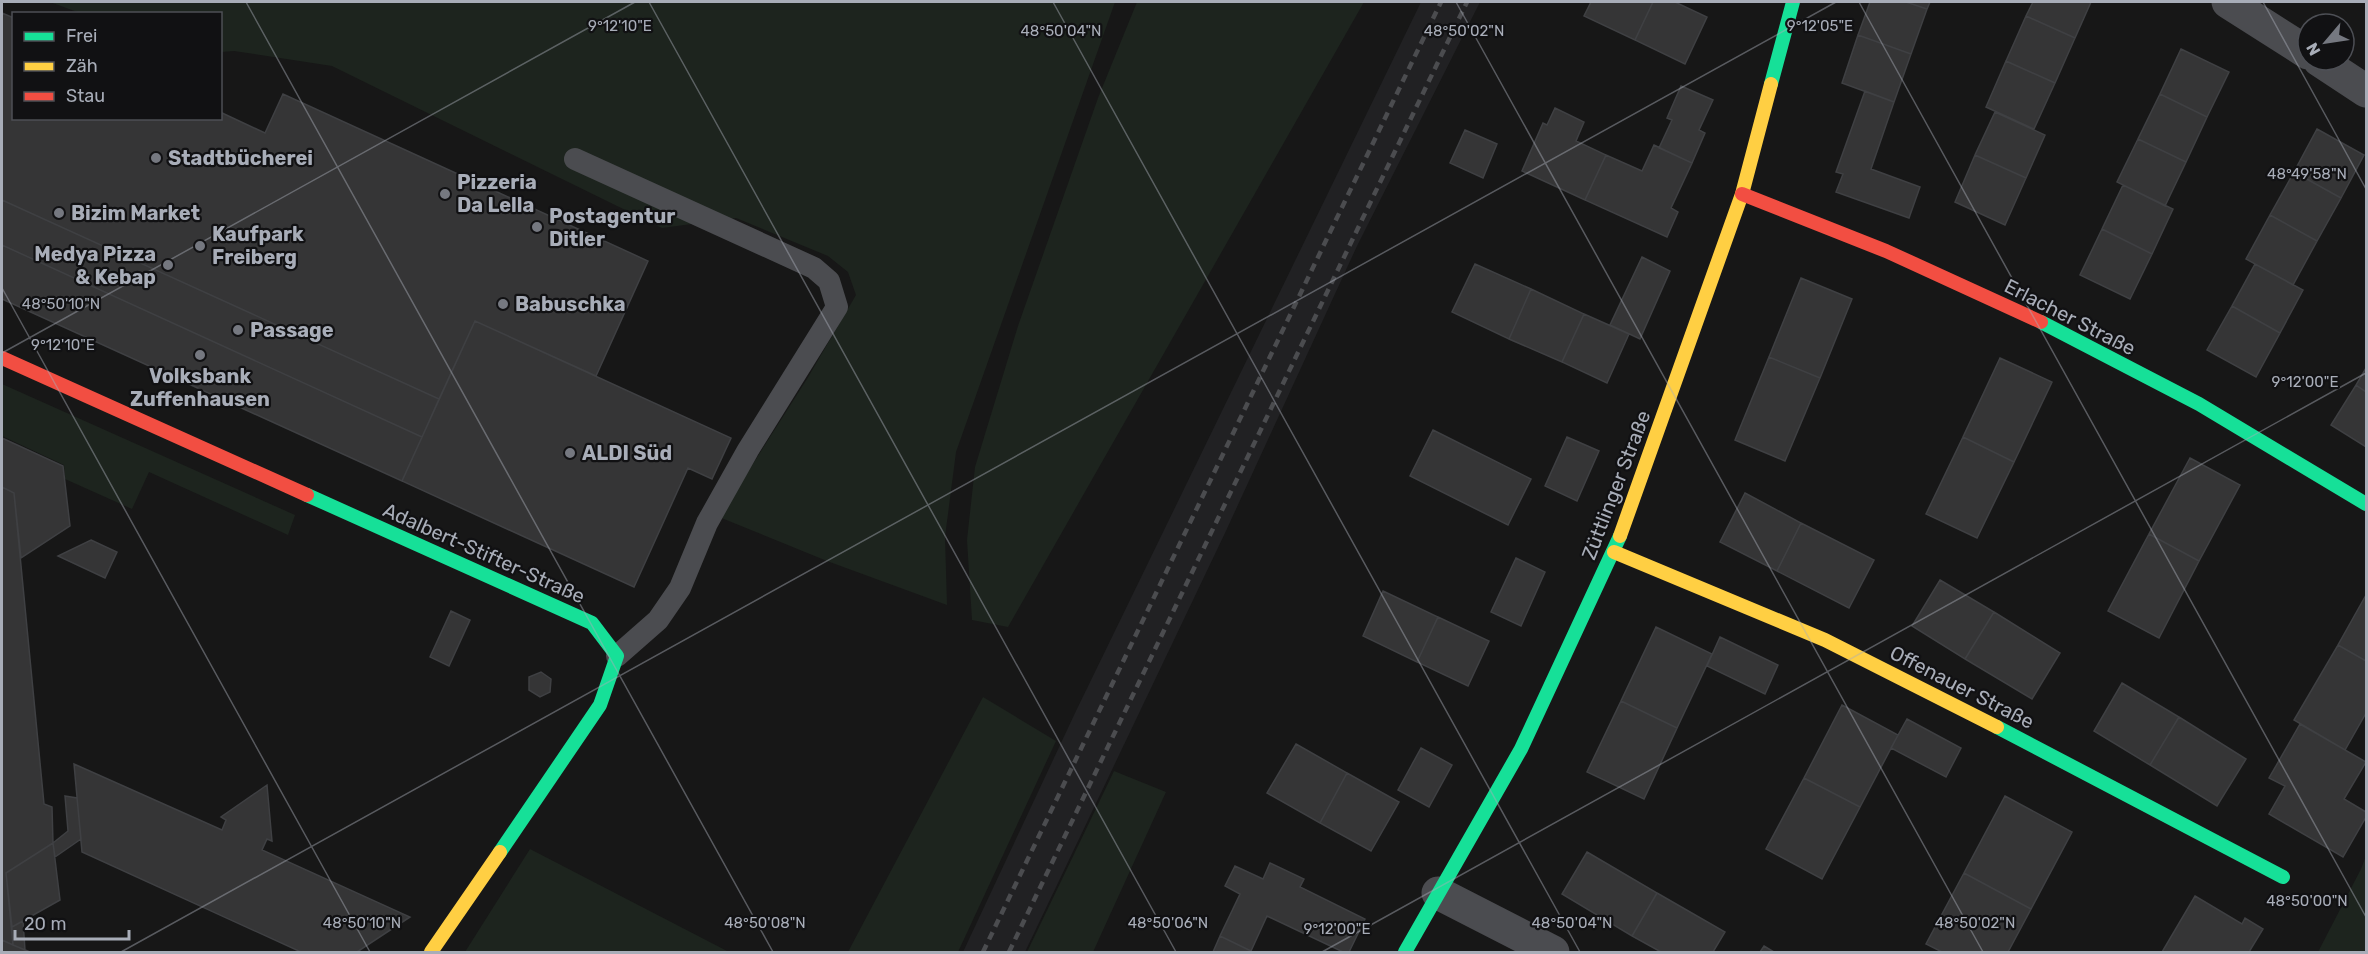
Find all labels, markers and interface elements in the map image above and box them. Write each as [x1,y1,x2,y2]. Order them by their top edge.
legend [12,12,222,120]
north arrow [2296,12,2356,72]
text: 9°12'10"E [588,17,652,35]
text: 9°12'05"E [1787,17,1853,35]
text: 48°50'04"N [1021,22,1101,40]
text: 48°50'02"N [1424,22,1504,40]
text: Frei [66,25,97,47]
text: N [2302,39,2324,59]
text: Zäh [66,55,98,77]
text: Stau [66,85,105,107]
place label: Stadtbücherei [168,146,313,170]
marker: Stadtbücherei [149,151,163,165]
text: 48°49'58"N [2267,165,2347,183]
place label: Pizzeria Da Lella [457,170,537,217]
marker: Pizzeria Da Lella [438,187,452,201]
place label: Bizim Market [71,201,200,225]
place label: Postagentur Ditler [549,204,675,251]
marker: Bizim Market [52,206,66,220]
marker: Postagentur Ditler [530,220,544,234]
place label: Kaufpark Freiberg [212,222,304,269]
marker: Kaufpark Freiberg [193,239,207,253]
place label: Medya Pizza & Kebap [34,242,156,289]
marker: Medya Pizza & Kebap [161,258,175,272]
street label: Erlacher Straße [2000,274,2140,360]
place label: Babuschka [515,292,625,316]
text: 48°50'10"N [22,295,100,313]
marker: Babuschka [496,297,510,311]
place label: Passage [250,318,334,342]
marker: Passage [231,323,245,337]
text: 9°12'10"E [31,336,95,354]
marker: Volksbank Zuffenhausen [193,348,207,362]
place label: Volksbank Zuffenhausen [130,364,270,411]
text: 9°12'00"E [2272,373,2338,391]
street label: Züttlinger Straße [1576,407,1656,563]
place label: ALDI Süd [582,441,672,465]
marker: ALDI Süd [563,446,577,460]
street label: Adalbert-Stifter-Straße [379,498,589,608]
street label: Offenauer Straße [1886,640,2038,734]
text: 48°50'00"N [2266,892,2348,910]
scale bar [15,903,129,941]
text: 20 m [24,913,66,935]
text: 48°50'10"N [323,914,401,932]
text: 48°50'08"N [724,914,806,932]
text: 48°50'06"N [1128,914,1208,932]
text: 48°50'04"N [1532,914,1612,932]
text: 48°50'02"N [1935,914,2015,932]
text: 9°12'00"E [1304,920,1370,938]

